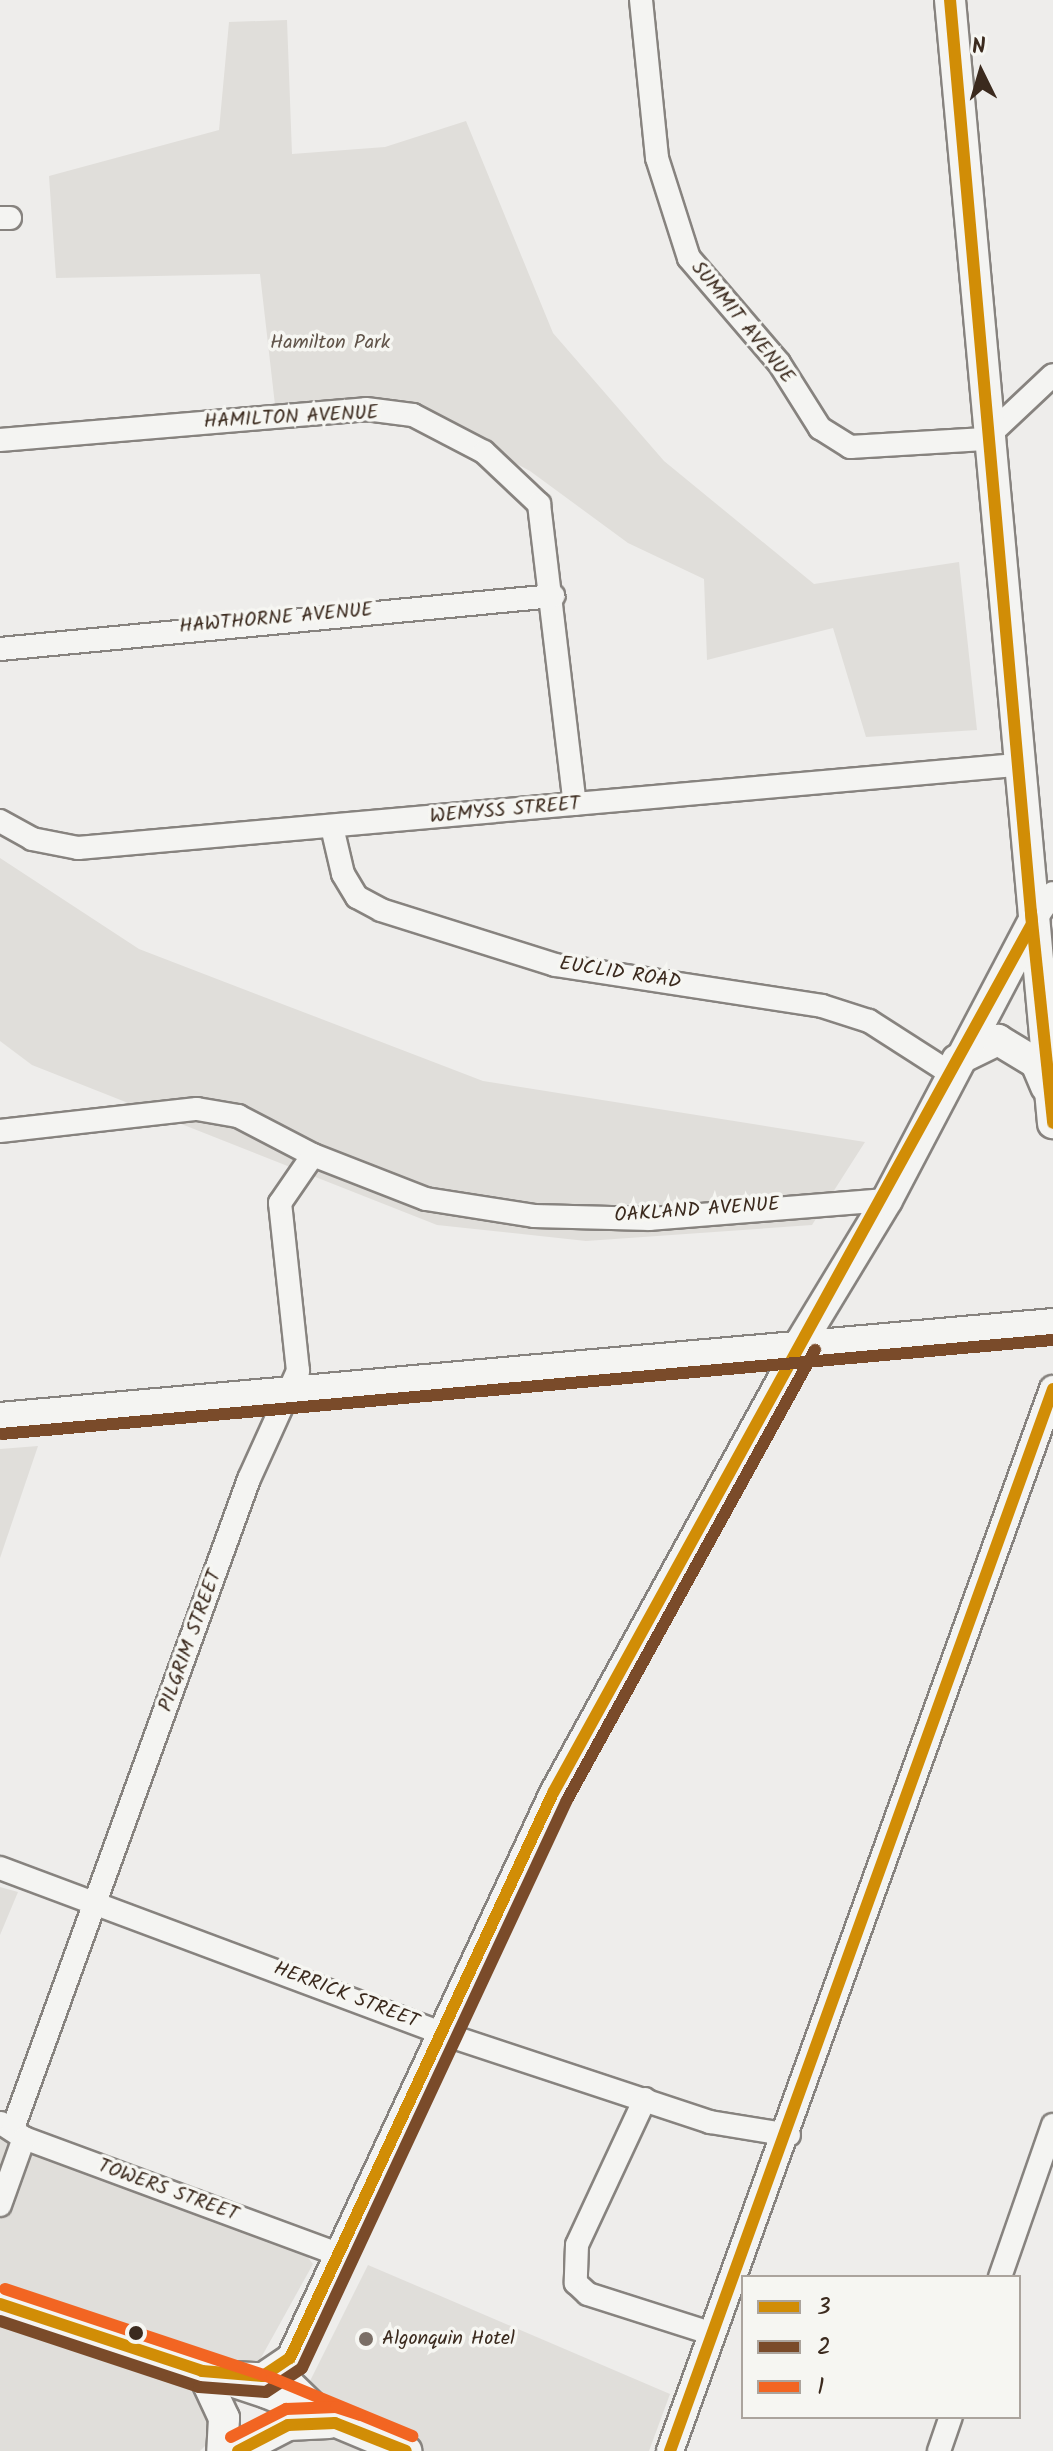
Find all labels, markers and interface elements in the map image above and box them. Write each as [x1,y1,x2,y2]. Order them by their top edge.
text: N [970,30,987,66]
north arrow [941,32,1021,112]
street label: SUMMIT AVENUE [685,257,799,389]
park label: Hamilton Park [270,331,390,355]
street label: HAMILTON AVENUE [203,401,379,435]
street label: HAWTHORNE AVENUE [178,599,374,639]
street label: WEMYSS STREET [429,792,581,830]
street label: EUCLID ROAD [558,953,682,995]
street label: OAKLAND AVENUE [614,1193,780,1229]
street label: PILGRIM STREET [154,1567,228,1715]
street label: HERRICK STREET [270,1957,422,2035]
street label: TOWERS STREET [94,2154,242,2228]
legend [741,2275,1021,2419]
text: 3 [817,2288,831,2327]
unlabelled marker [128,2325,144,2341]
place label: Algonquin Hotel [382,2327,515,2351]
text: 2 [817,2328,831,2367]
marker: Algonquin Hotel [357,2330,375,2348]
text: 1 [817,2368,825,2407]

